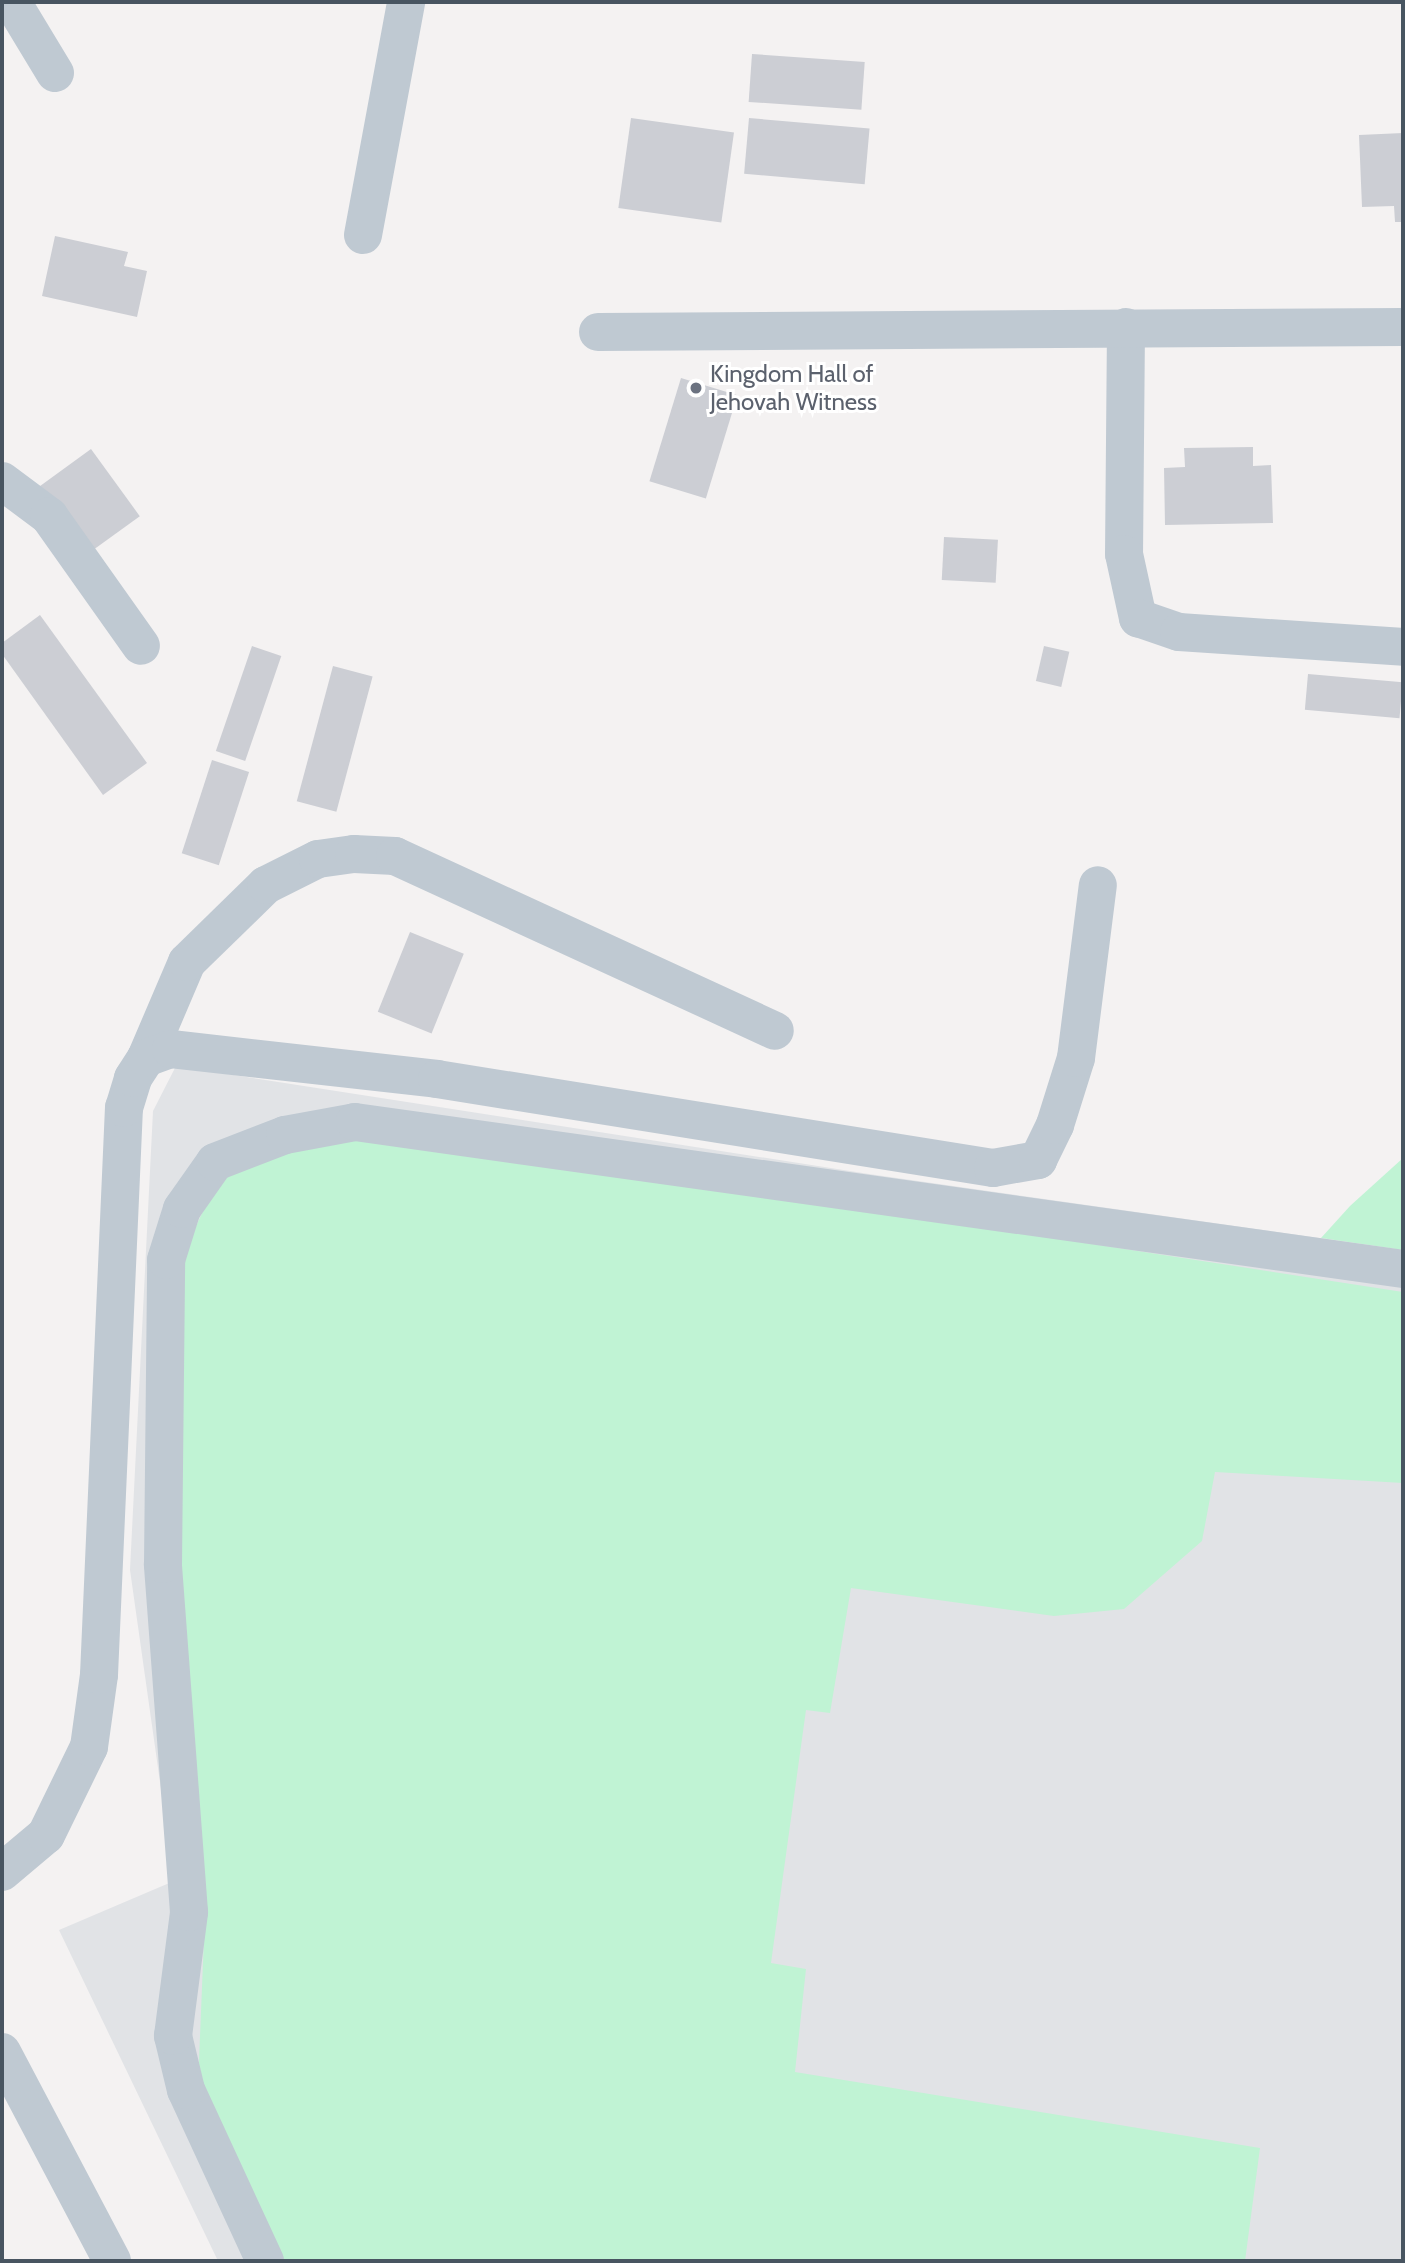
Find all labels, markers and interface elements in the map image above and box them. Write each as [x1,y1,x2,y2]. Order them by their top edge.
place label: Kingdom Hall of Jehovah Witness [710,360,877,416]
marker: Kingdom Hall of Jehovah Witness [688,380,704,396]

